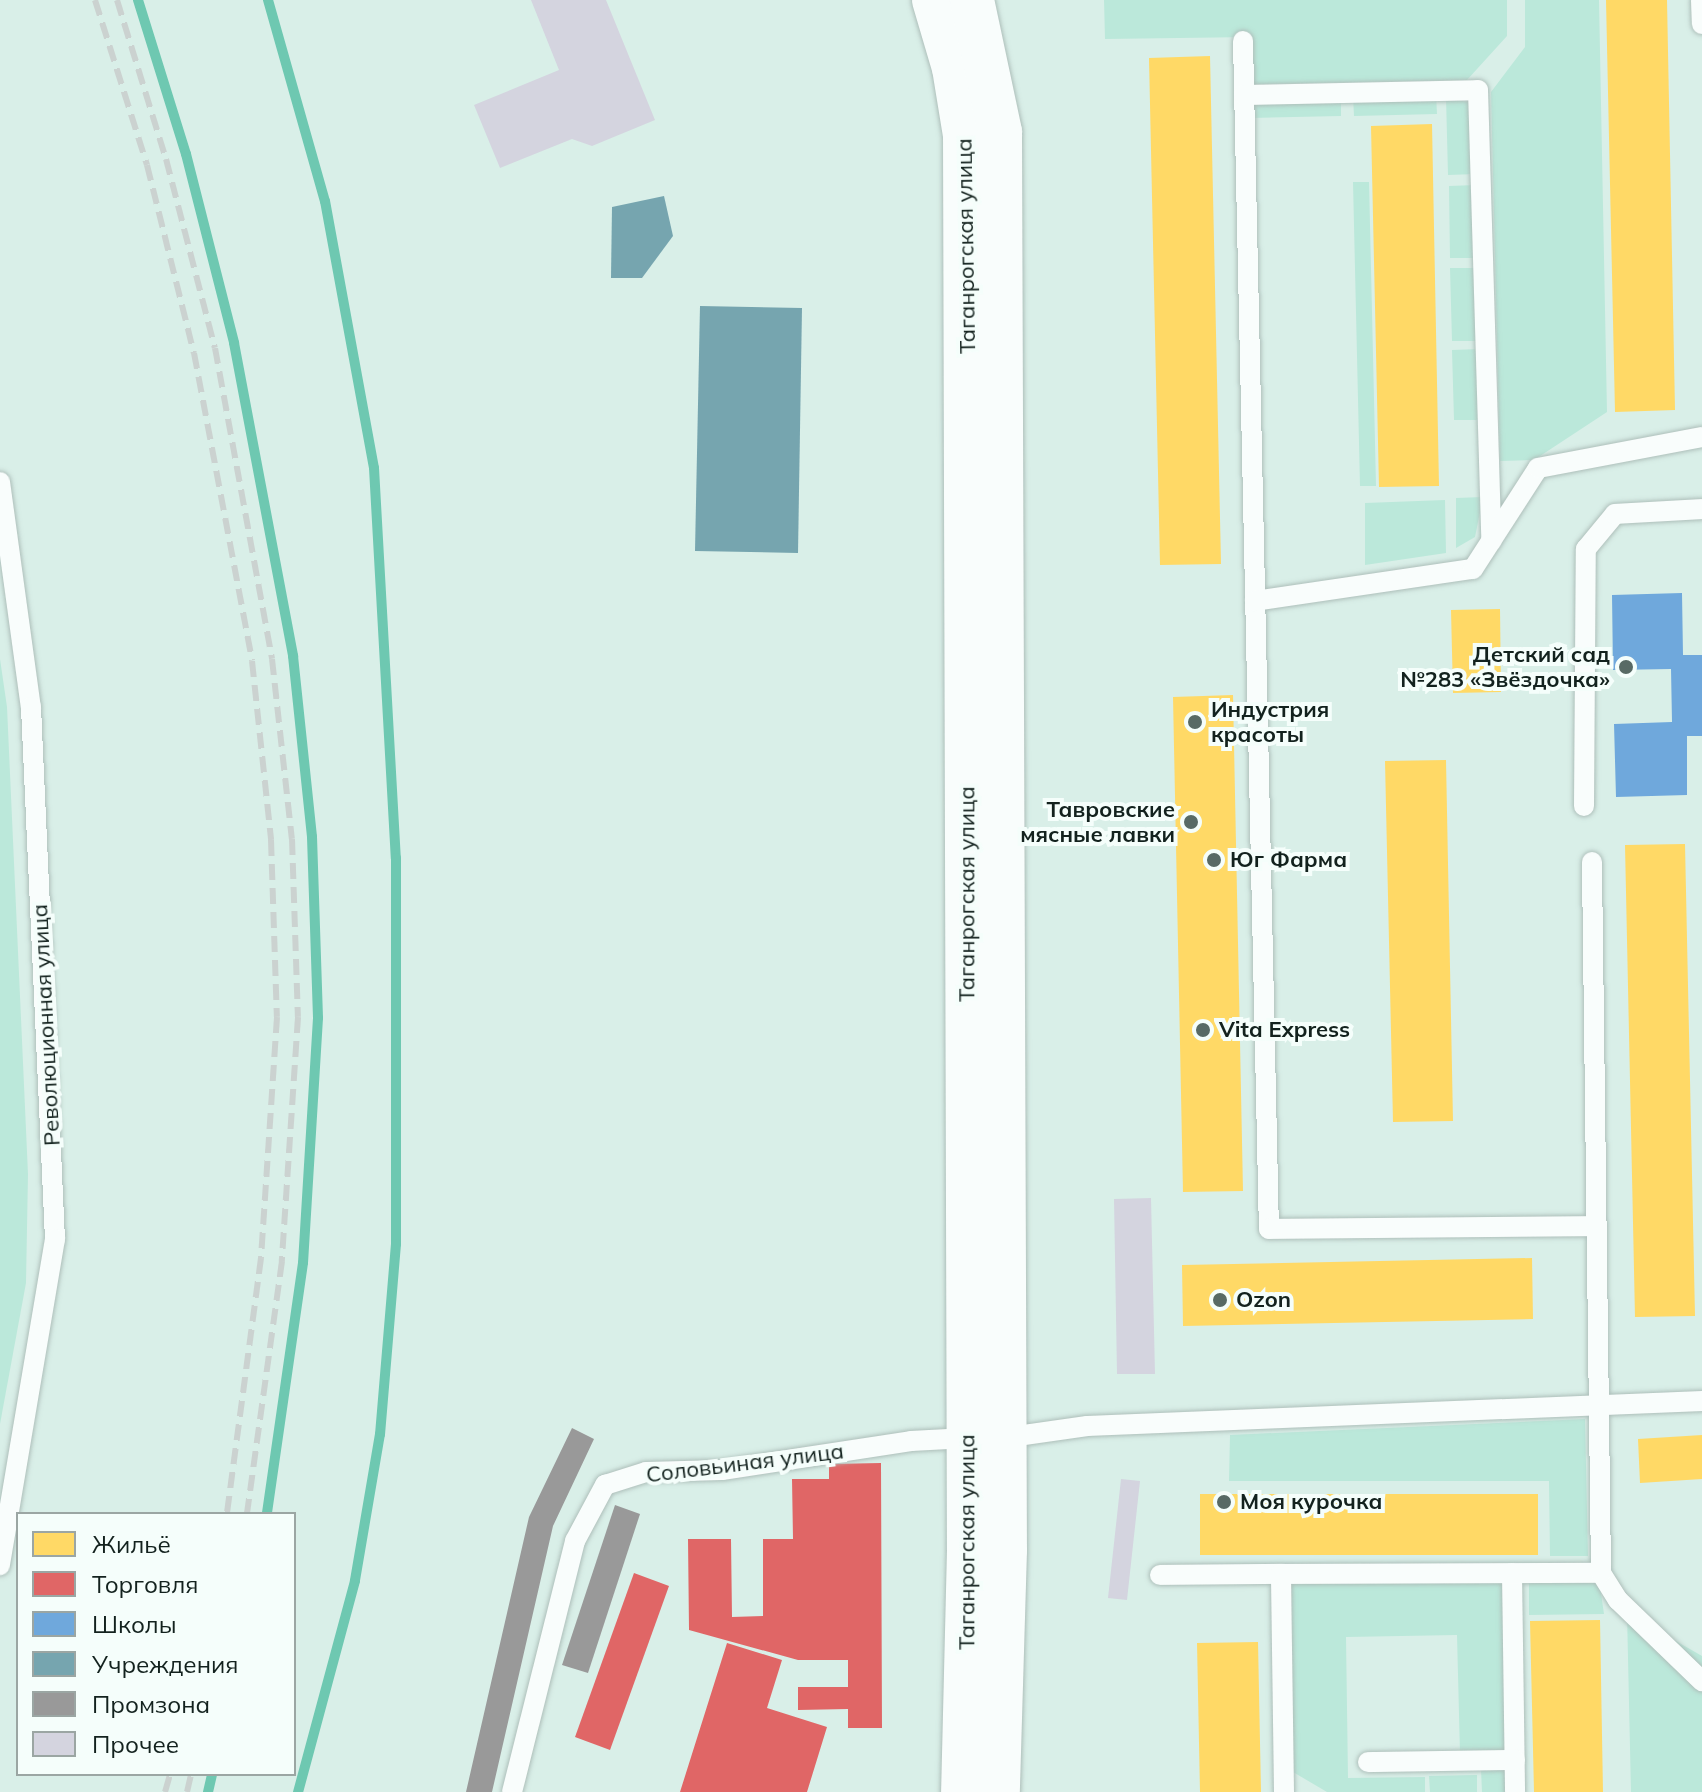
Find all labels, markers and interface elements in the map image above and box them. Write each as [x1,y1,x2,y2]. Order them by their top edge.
street label: Таганрогская улица [951,138,981,354]
place label: Детский сад №283 «Звёздочка» [1400,641,1610,692]
marker: Детский сад №283 «Звёздочка» [1617,658,1635,676]
place label: Индустрия красоты [1211,696,1329,748]
marker: Индустрия красоты [1186,713,1204,731]
street label: Таганрогская улица [954,786,980,1002]
place label: Тавровские мясные лавки [1020,796,1175,848]
marker: Тавровские мясные лавки [1182,813,1200,831]
place label: Юг Фарма [1230,847,1347,873]
marker: Юг Фарма [1205,851,1223,869]
street label: Революционная улица [26,903,66,1147]
place label: Vita Express [1219,1017,1350,1043]
marker: Vita Express [1194,1021,1212,1039]
place label: Ozon [1236,1287,1291,1313]
marker: Ozon [1211,1291,1229,1309]
street label: Таганрогская улица [954,1434,980,1650]
street label: Соловьиная улица [645,1438,845,1488]
place label: Моя курочка [1240,1489,1382,1515]
marker: Моя курочка [1215,1493,1233,1511]
legend [16,1512,296,1776]
text: Жильё [92,1529,171,1559]
text: Торговля [92,1569,199,1599]
text: Школы [92,1609,177,1639]
text: Учреждения [92,1649,238,1679]
text: Промзона [92,1689,210,1719]
text: Прочее [92,1729,179,1759]

